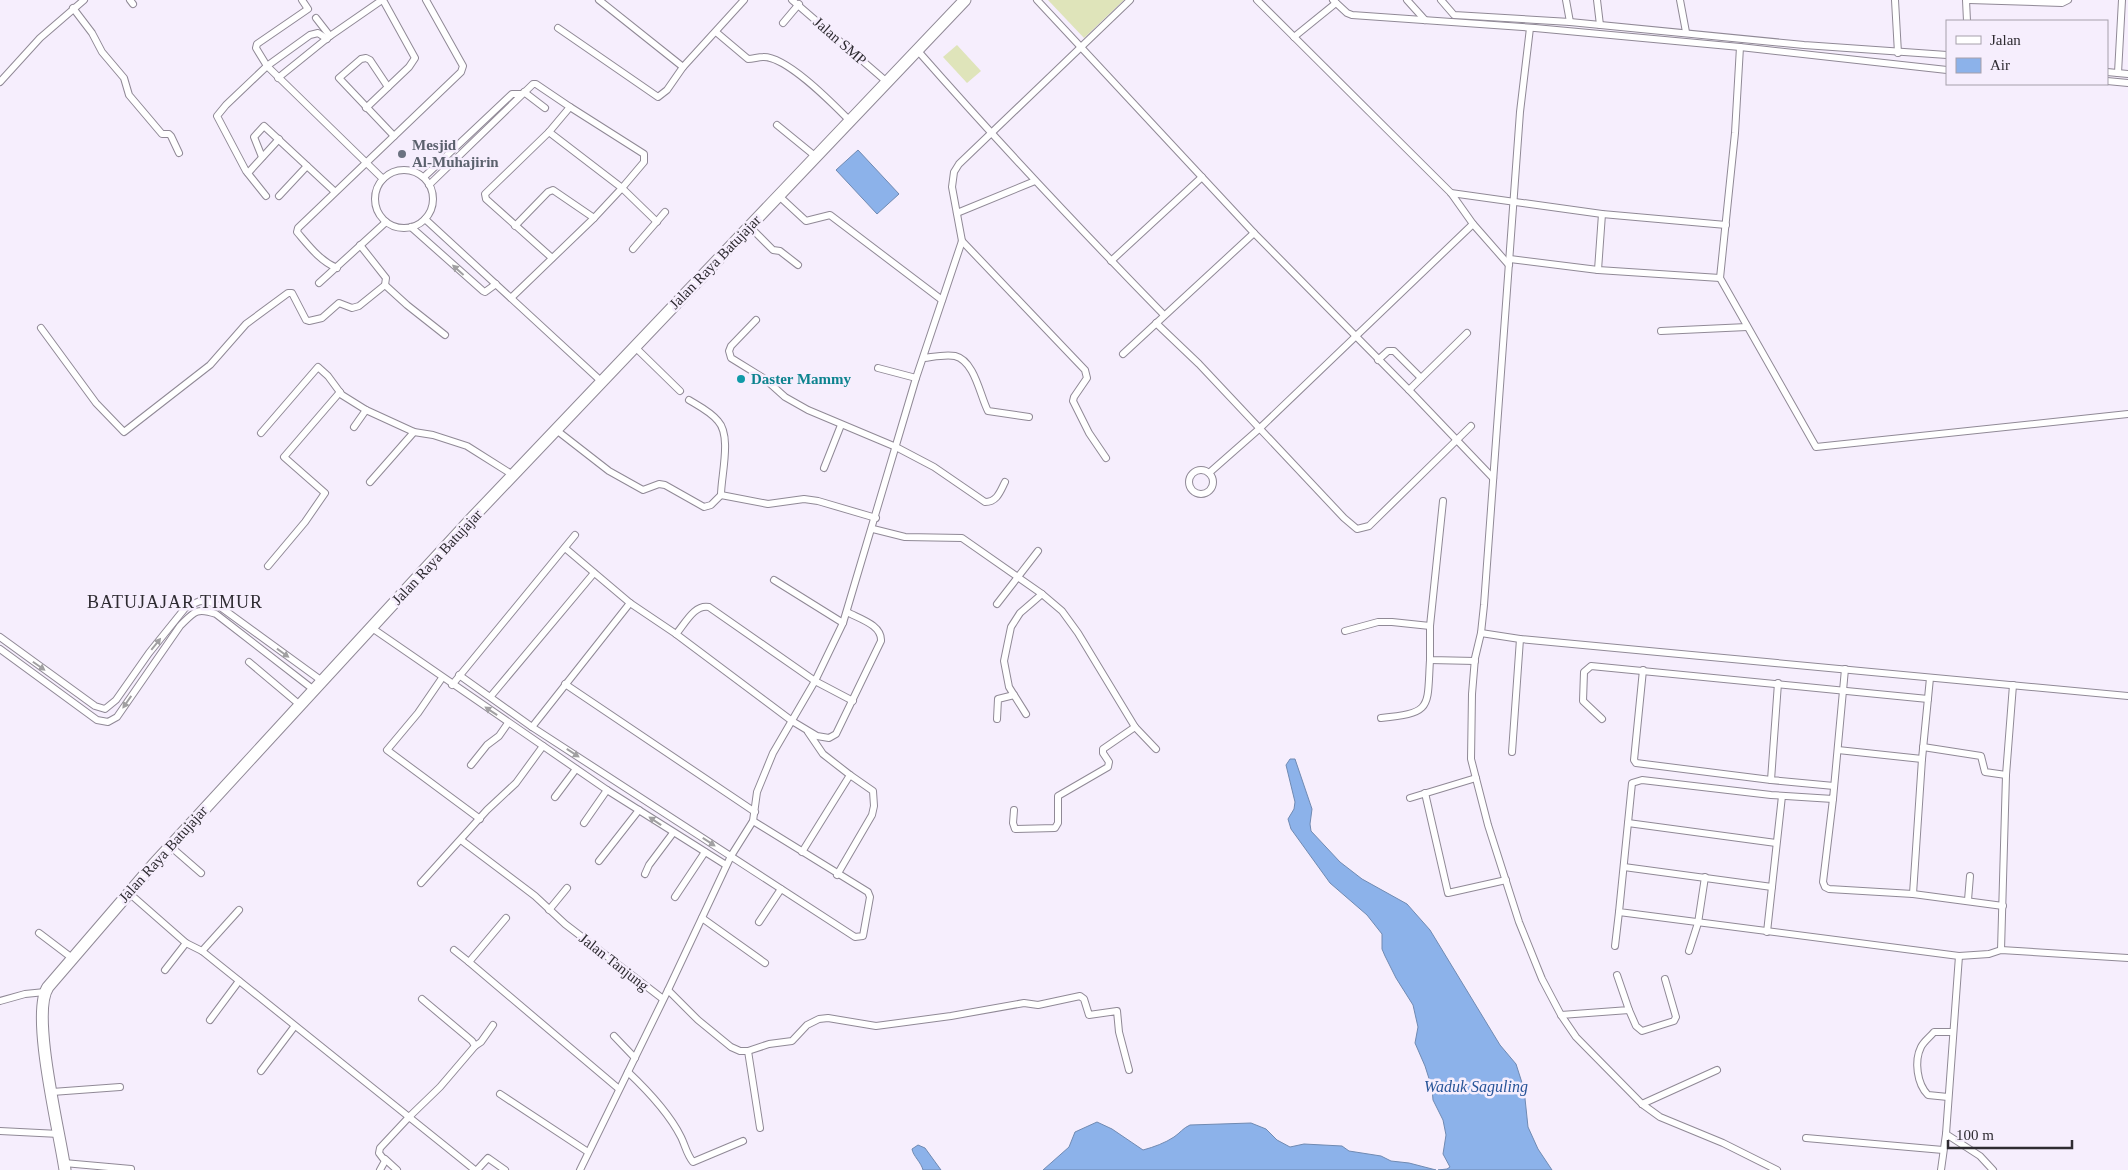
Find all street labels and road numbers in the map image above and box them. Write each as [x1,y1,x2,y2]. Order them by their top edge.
street label: Jalan SMP [810,14,870,68]
street label: Jalan Raya Batujajar [666,212,764,312]
street label: Jalan Raya Batujajar [389,506,485,608]
street label: Jalan Raya Batujajar [116,803,210,905]
street label: Jalan Tanjung [576,930,652,994]

